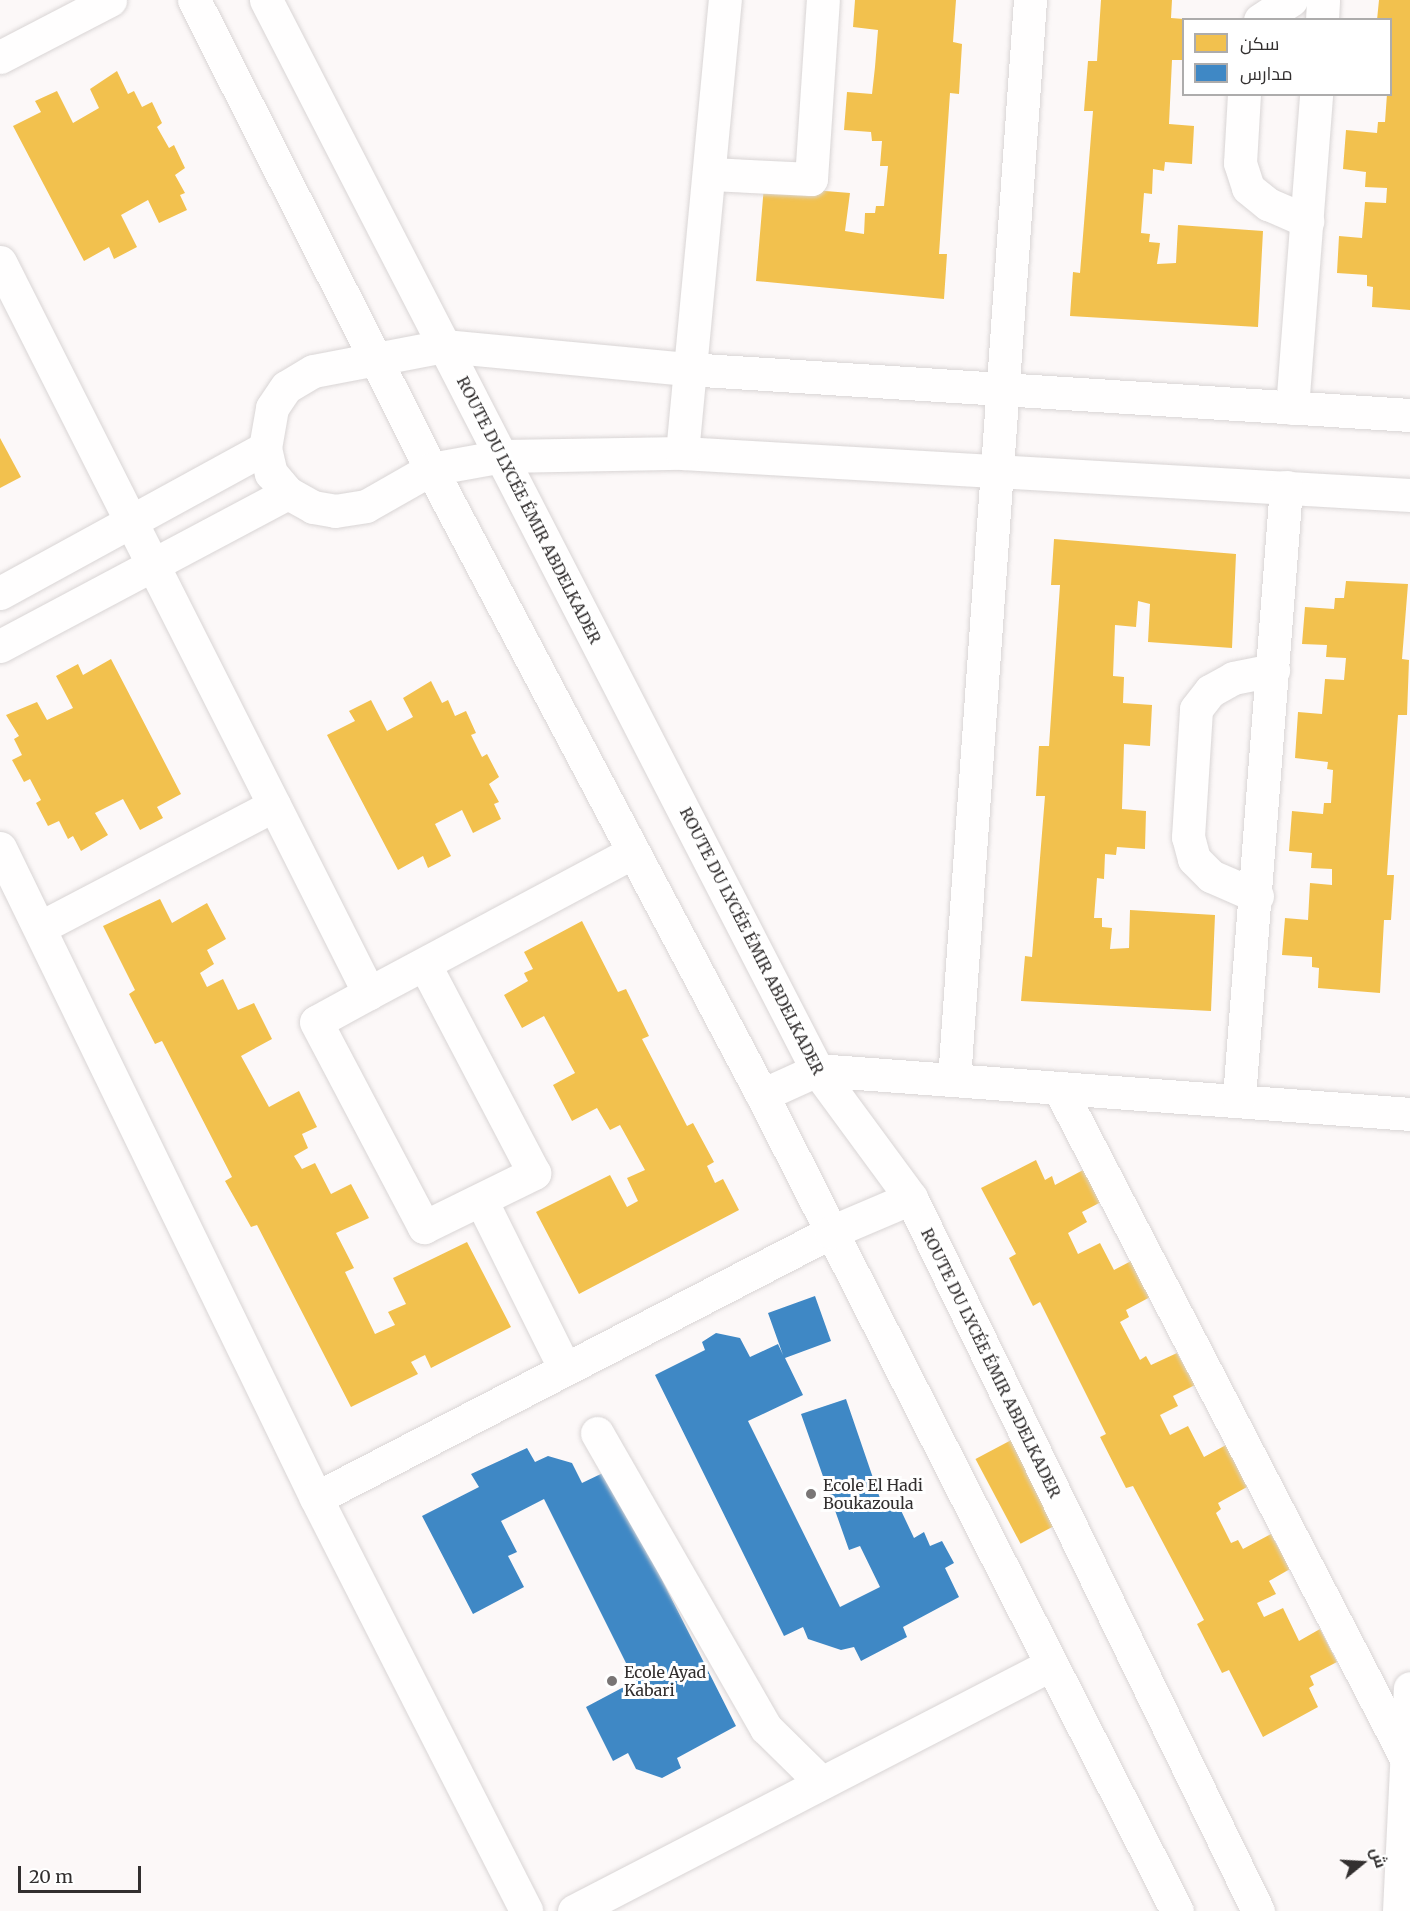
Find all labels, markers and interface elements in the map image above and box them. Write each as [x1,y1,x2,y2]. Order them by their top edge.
legend [1182,18,1392,96]
text: سكن [1240,32,1279,55]
text: مدارس [1240,62,1293,85]
street label: ROUTE DU LYCÉE ÉMIR ABDELKADER [453,373,605,647]
street label: ROUTE DU LYCÉE ÉMIR ABDELKADER [676,804,828,1078]
street label: ROUTE DU LYCÉE ÉMIR ABDELKADER [917,1225,1065,1501]
place label: Ecole El Hadi Boukazoula [823,1475,923,1513]
marker: Ecole El Hadi Boukazoula [804,1487,818,1501]
place label: Ecole Ayad Kabari [624,1662,706,1700]
marker: Ecole Ayad Kabari [605,1674,619,1688]
north arrow [1332,1833,1392,1893]
text: ش [1366,1845,1392,1870]
scale bar [21,1854,144,1892]
text: 20 m [29,1865,73,1888]

